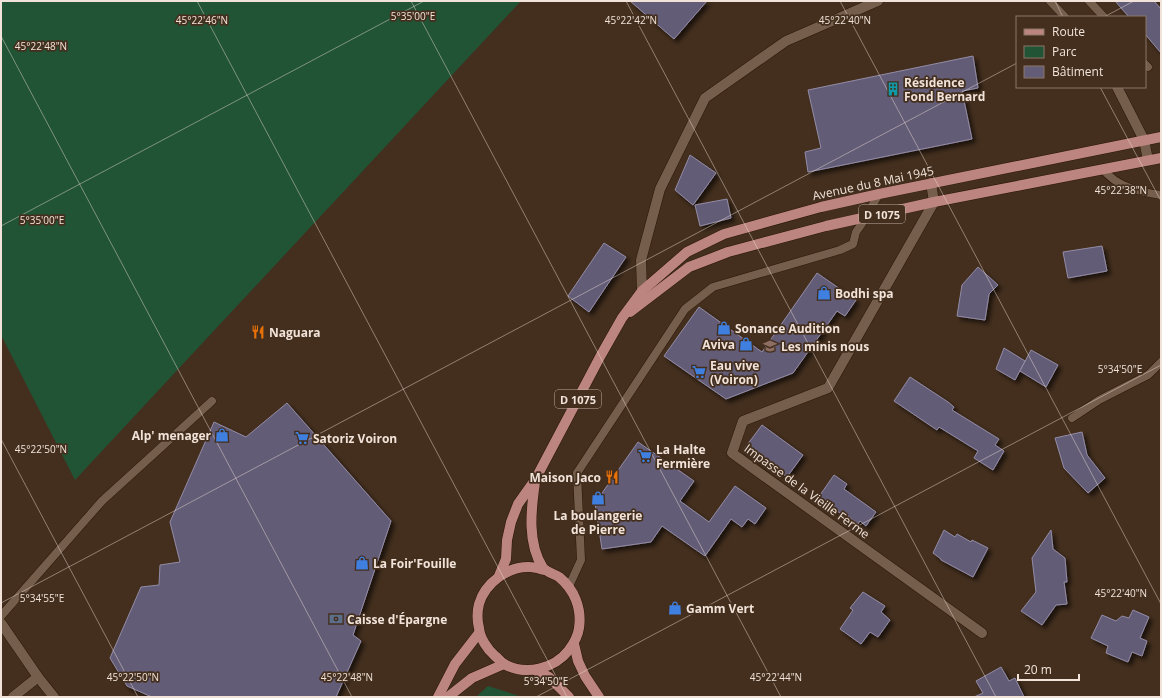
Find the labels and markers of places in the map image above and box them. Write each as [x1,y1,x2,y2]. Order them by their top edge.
place label: Résidence Fond Bernard [904,74,985,105]
building icon: Résidence Fond Bernard [885,81,901,97]
shop icon: Bodhi spa [816,285,832,301]
place label: Bodhi spa [835,285,894,302]
shop icon: Sonance Audition [716,320,732,336]
place label: Sonance Audition [735,320,840,337]
restaurant icon: Naguara [250,324,266,340]
place label: Naguara [269,324,321,341]
place label: Aviva [702,336,735,353]
shop icon: Aviva [738,336,754,352]
school or university icon: Les minis nous [762,338,778,354]
place label: Les minis nous [781,338,869,355]
place label: Eau vive (Voiron) [710,357,759,388]
supermarket icon: Eau vive (Voiron) [691,364,707,380]
place label: Alp' menager [132,427,212,444]
shop icon: Alp' menager [214,427,230,443]
supermarket icon: Satoriz Voiron [294,430,310,446]
place label: Satoriz Voiron [313,430,397,447]
place label: La Halte Fermière [656,441,710,472]
supermarket icon: La Halte Fermière [637,448,653,464]
place label: Maison Jaco [530,469,601,486]
restaurant icon: Maison Jaco [604,469,620,485]
shop icon: La boulangerie de Pierre [590,490,606,506]
place label: La boulangerie de Pierre [554,507,642,538]
shop icon: La Foir'Fouille [354,555,370,571]
place label: La Foir'Fouille [373,555,456,572]
shop icon: Gamm Vert [667,600,683,616]
place label: Gamm Vert [686,600,754,617]
bank icon: Caisse d'Épargne [328,611,344,627]
place label: Caisse d'Épargne [347,611,447,628]

